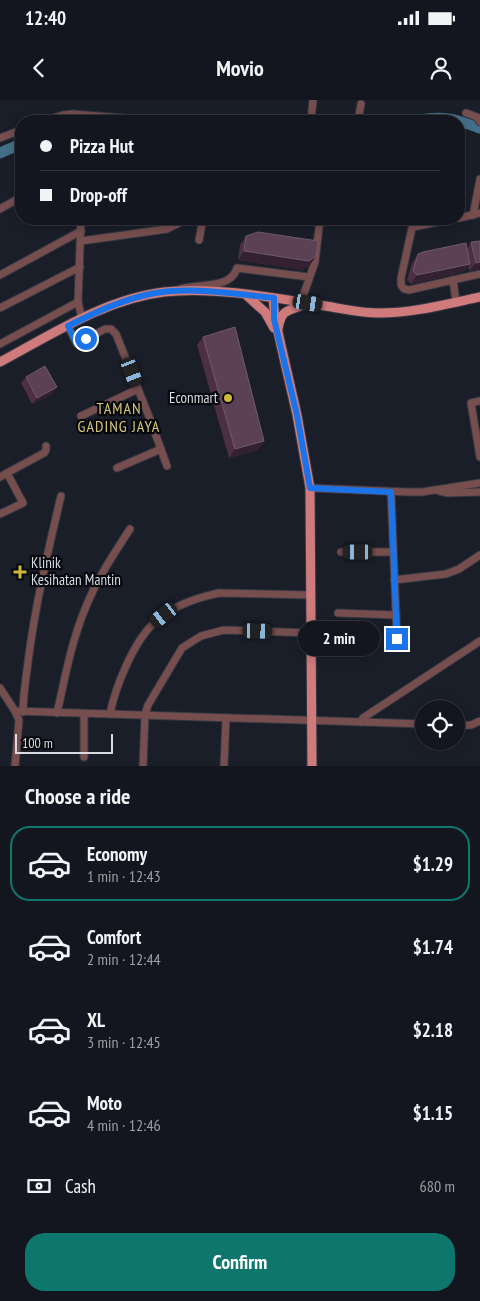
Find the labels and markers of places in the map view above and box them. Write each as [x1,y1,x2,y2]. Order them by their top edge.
place label: Econmart [169,388,218,407]
marker: Econmart [222,392,234,404]
place label: Klinik Kesihatan Mantin [31,553,121,589]
marker: Klinik Kesihatan Mantin [13,565,27,579]

